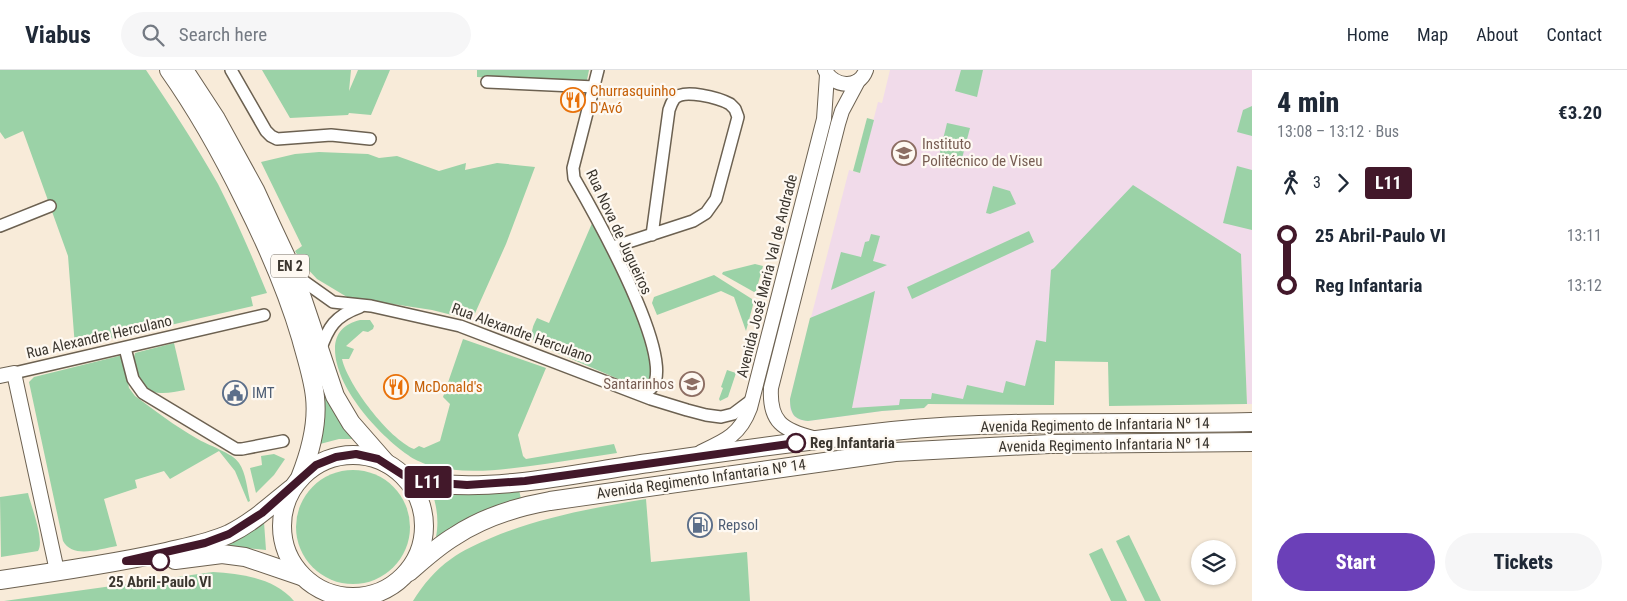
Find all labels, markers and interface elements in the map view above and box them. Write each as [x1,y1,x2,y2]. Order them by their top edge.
search box [121,12,471,57]
text: Viabus [25,21,91,49]
icon: search [139,21,167,49]
text: Search here [179,23,267,46]
text: Home [1347,24,1389,45]
text: Map [1417,24,1448,45]
text: About [1476,24,1518,45]
text: Contact [1546,24,1602,45]
place label: Churrasquinho D'Avó [590,82,676,117]
text: 4 min [1277,86,1339,119]
restaurant icon: Churrasquinho D'Avó [560,87,586,113]
text: €3.20 [1558,101,1602,124]
text: 13:08 – 13:12 · Bus [1277,122,1399,141]
place label: Instituto Politécnico de Viseu [922,135,1043,170]
school or university icon: Instituto Politécnico de Viseu [891,140,917,166]
street label: Rua Nova de Jugueiros [582,167,656,297]
icon: walk [1277,169,1305,197]
icon: forward [1329,169,1357,197]
street label: Avenida José Maria Val de Andrade [733,172,801,380]
text: L11 [1375,172,1402,193]
text: 3 [1313,173,1321,192]
text: 25 Abril-Paulo VI [1315,224,1446,247]
text: 13:11 [1567,226,1602,245]
road number: EN 2 [271,255,309,278]
text: Reg Infantaria [1315,274,1422,297]
text: 13:12 [1567,276,1602,295]
street label: Rua Alexandre Herculano [449,299,595,367]
street label: Rua Alexandre Herculano [25,312,173,362]
school or university icon: Santarinhos [679,371,705,397]
restaurant icon: McDonald's [383,374,409,400]
place label: Santarinhos [603,375,674,393]
place label: McDonald's [414,378,483,396]
public building icon: IMT [222,380,248,406]
place label: IMT [252,384,275,402]
street label: Avenida Regimento de Infantaria Nº 14 [980,414,1210,436]
marker: Reg Infantaria [786,433,806,453]
place label: Reg Infantaria [810,434,895,452]
street label: Avenida Regimento Infantaria Nº 14 [998,434,1210,456]
street label: Avenida Regimento Infantaria Nº 14 [595,455,807,503]
line badge: L11 [399,466,457,498]
text: L11 [415,471,441,492]
fuel station icon: Repsol [687,512,713,538]
place label: Repsol [718,516,758,534]
button: Start [1277,533,1435,591]
button: Tickets [1445,533,1602,591]
map controls [1191,540,1236,585]
button: layers [1191,540,1236,585]
marker: 25 Abril-Paulo VI [150,551,170,571]
place label: 25 Abril-Paulo VI [108,573,212,591]

